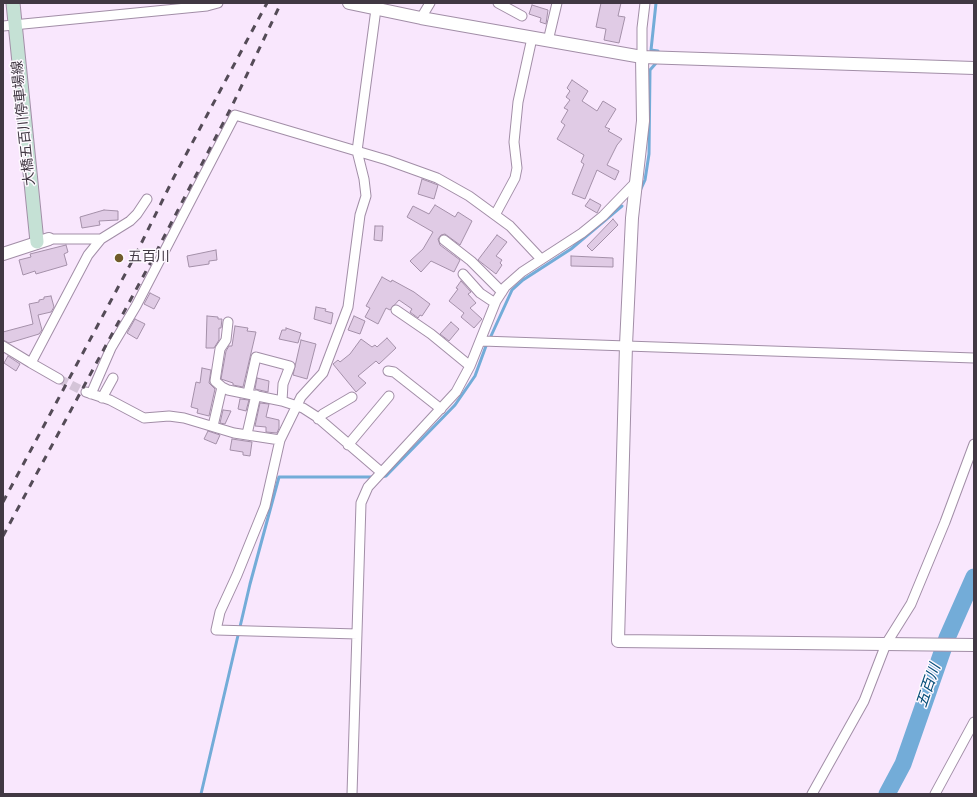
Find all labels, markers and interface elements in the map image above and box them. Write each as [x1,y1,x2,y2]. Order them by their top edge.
street label: 大橋五百川停車場線 [10,59,40,187]
place label: 五百川 [128,250,170,266]
marker: 五百川 [113,252,125,264]
water label: 五百川 [914,662,946,710]

